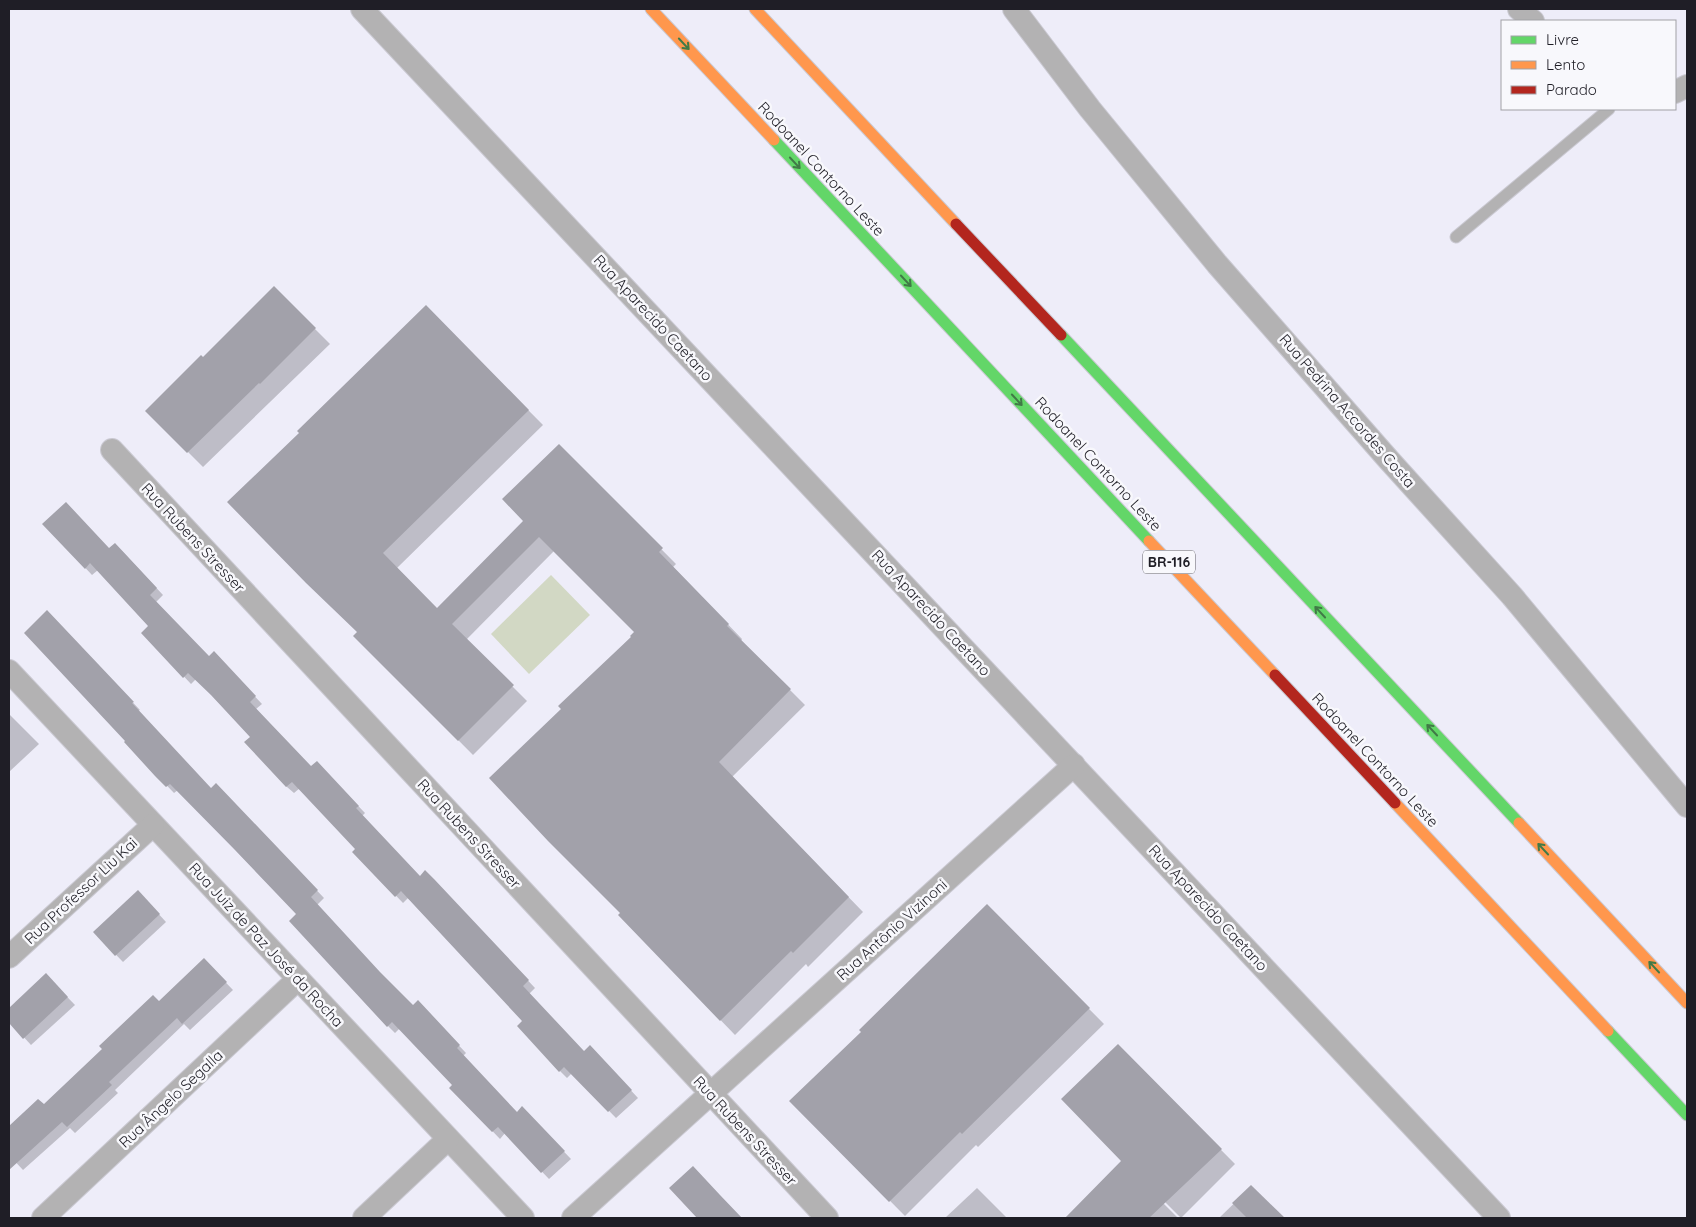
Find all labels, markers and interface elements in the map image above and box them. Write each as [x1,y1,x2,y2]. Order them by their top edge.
legend [1501,20,1676,110]
text: Livre [1546,30,1579,49]
one-way arrow [678,38,690,51]
text: Lento [1546,55,1585,74]
text: Parado [1546,80,1597,99]
street label: Rodoanel Contorno Leste [754,97,889,240]
one-way arrow [789,157,801,169]
street label: Rua Aparecido Caetano [590,251,717,385]
one-way arrow [900,275,912,288]
street label: Rua Pedrina Accordes Costa [1275,330,1419,491]
street label: Rodoanel Contorno Leste [1031,392,1166,535]
one-way arrow [1011,394,1023,406]
street label: Rua Rubens Stresser [138,479,249,597]
street label: Rua Aparecido Caetano [868,546,995,680]
road number: BR-116 [1143,550,1195,574]
one-way arrow [1315,605,1326,618]
street label: Rodoanel Contorno Leste [1308,688,1443,831]
one-way arrow [1426,724,1438,736]
street label: Rua Rubens Stresser [414,775,525,893]
street label: Rua Professor Liu Kai [20,833,141,948]
street label: Rua Aparecido Caetano [1145,841,1272,975]
one-way arrow [1537,842,1549,855]
street label: Rua Juiz de Paz José da Rocha [185,858,348,1031]
street label: Rua Antônio Vizinoni [832,875,951,984]
one-way arrow [1648,961,1660,974]
street label: Rua Ângelo Segalla [115,1046,227,1152]
street label: Rua Rubens Stresser [690,1072,801,1190]

